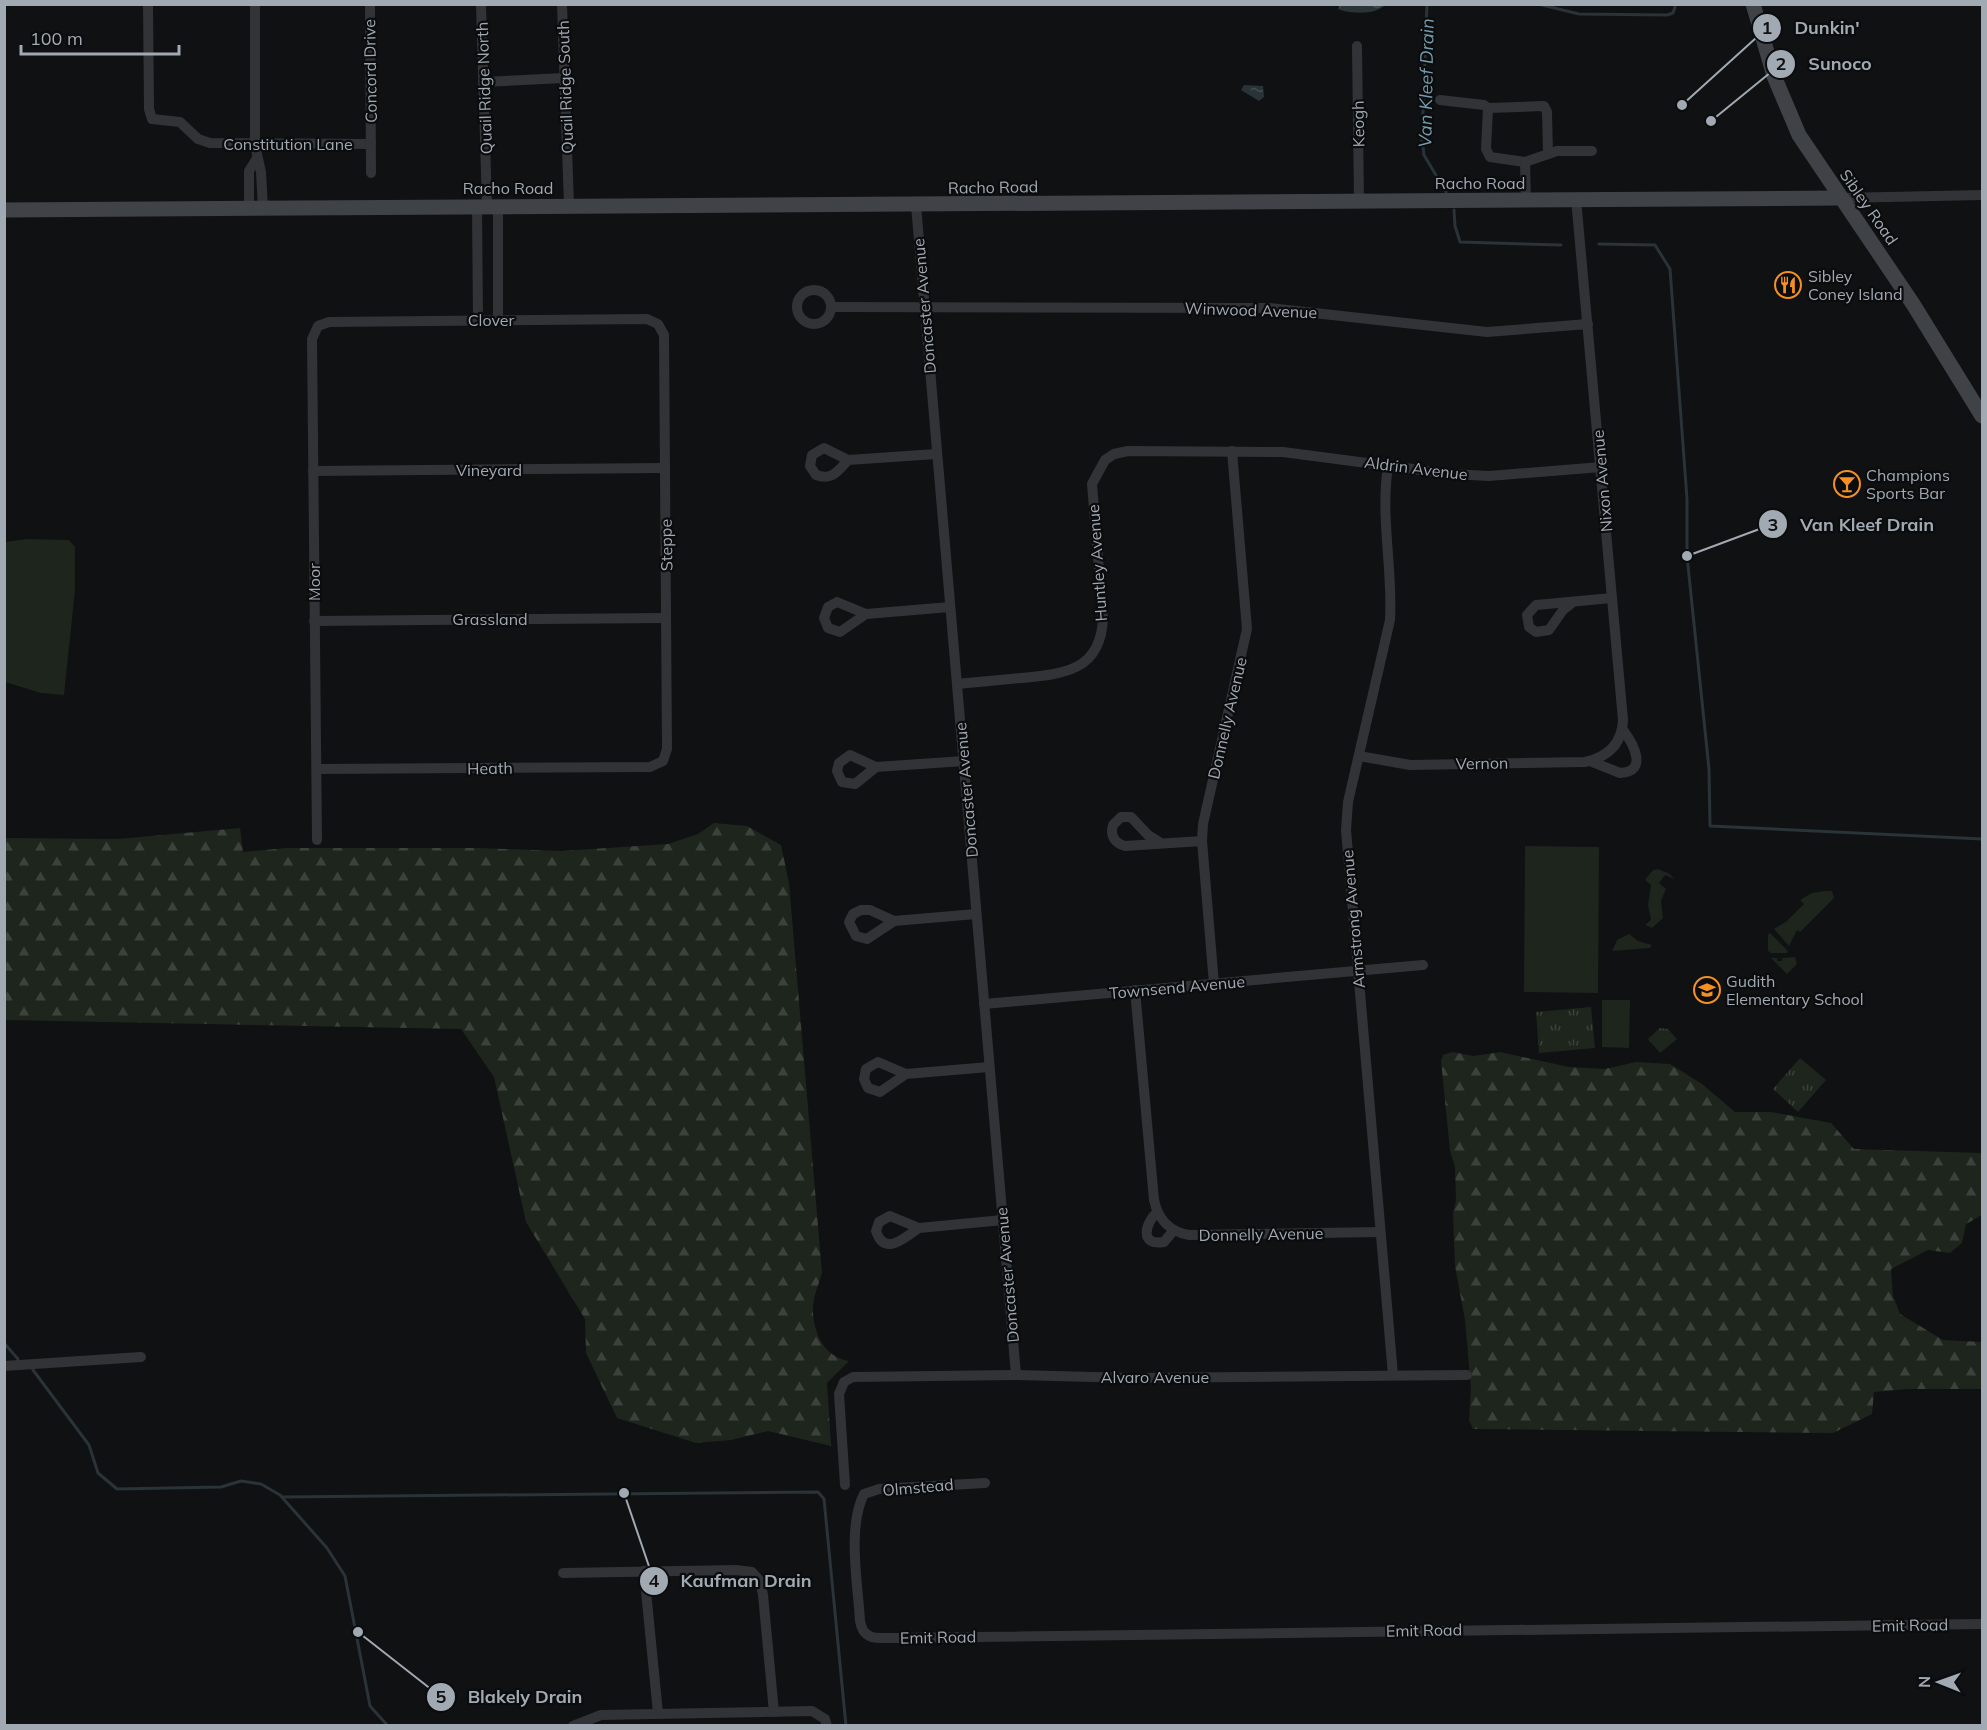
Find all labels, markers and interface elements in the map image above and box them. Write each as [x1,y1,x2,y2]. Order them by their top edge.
callout: Dunkin' [1752,10,1871,46]
text: 1 [1762,16,1772,39]
text: Dunkin' [1794,16,1860,39]
scale bar [21,18,178,56]
water label: Van Kleef Drain [1413,18,1439,148]
street label: Concord Drive [359,19,381,123]
street label: Quail Ridge South [553,20,577,154]
street label: Quail Ridge North [472,22,496,154]
text: 100 m [30,27,83,50]
callout: Sunoco [1766,46,1883,82]
text: 2 [1776,52,1786,75]
text: Sunoco [1808,52,1872,75]
street label: Keogh [1348,100,1368,148]
street label: Constitution Lane [223,134,353,154]
street label: Sibley Road [1836,165,1902,249]
street label: Racho Road [1435,173,1525,193]
street label: Racho Road [948,176,1038,198]
street label: Racho Road [463,178,553,198]
street label: Doncaster Avenue [908,238,940,374]
place label: Sibley Coney Island [1808,266,1903,304]
restaurant icon: Sibley Coney Island [1773,270,1803,300]
street label: Winwood Avenue [1184,298,1318,322]
street label: Clover [468,310,515,330]
street label: Nixon Avenue [1588,429,1616,533]
street label: Aldrin Avenue [1363,452,1469,484]
street label: Vineyard [456,460,522,480]
place label: Champions Sports Bar [1866,465,1950,503]
bar icon: Champions Sports Bar [1832,469,1862,499]
street label: Huntley Avenue [1083,504,1111,622]
callout: Van Kleef Drain [1758,506,1946,542]
text: 3 [1768,513,1778,536]
text: Van Kleef Drain [1799,513,1934,536]
street label: Steppe [656,519,676,571]
street label: Moor [304,563,324,601]
street label: Grassland [452,609,528,629]
street label: Donnelly Avenue [1203,655,1251,781]
street label: Doncaster Avenue [950,722,982,858]
street label: Vernon [1456,753,1508,773]
street label: Heath [467,758,513,778]
street label: Armstrong Avenue [1337,849,1369,989]
street label: Townsend Avenue [1108,971,1246,1003]
place label: Gudith Elementary School [1726,971,1864,1009]
school or university icon: Gudith Elementary School [1692,975,1722,1005]
street label: Doncaster Avenue [991,1207,1023,1343]
street label: Donnelly Avenue [1199,1223,1323,1245]
street label: Alvaro Avenue [1101,1367,1209,1387]
street label: Olmstead [882,1474,954,1500]
callout: Kaufman Drain [639,1563,824,1599]
text: 4 [649,1569,660,1592]
text: Kaufman Drain [680,1569,812,1592]
street label: Emit Road [1872,1614,1948,1636]
street label: Emit Road [1386,1619,1462,1641]
street label: Emit Road [900,1626,976,1648]
north arrow [1909,1652,1969,1712]
text: N [1914,1676,1934,1688]
callout: Blakely Drain [426,1679,595,1715]
text: 5 [436,1685,447,1708]
text: Blakely Drain [468,1685,582,1708]

